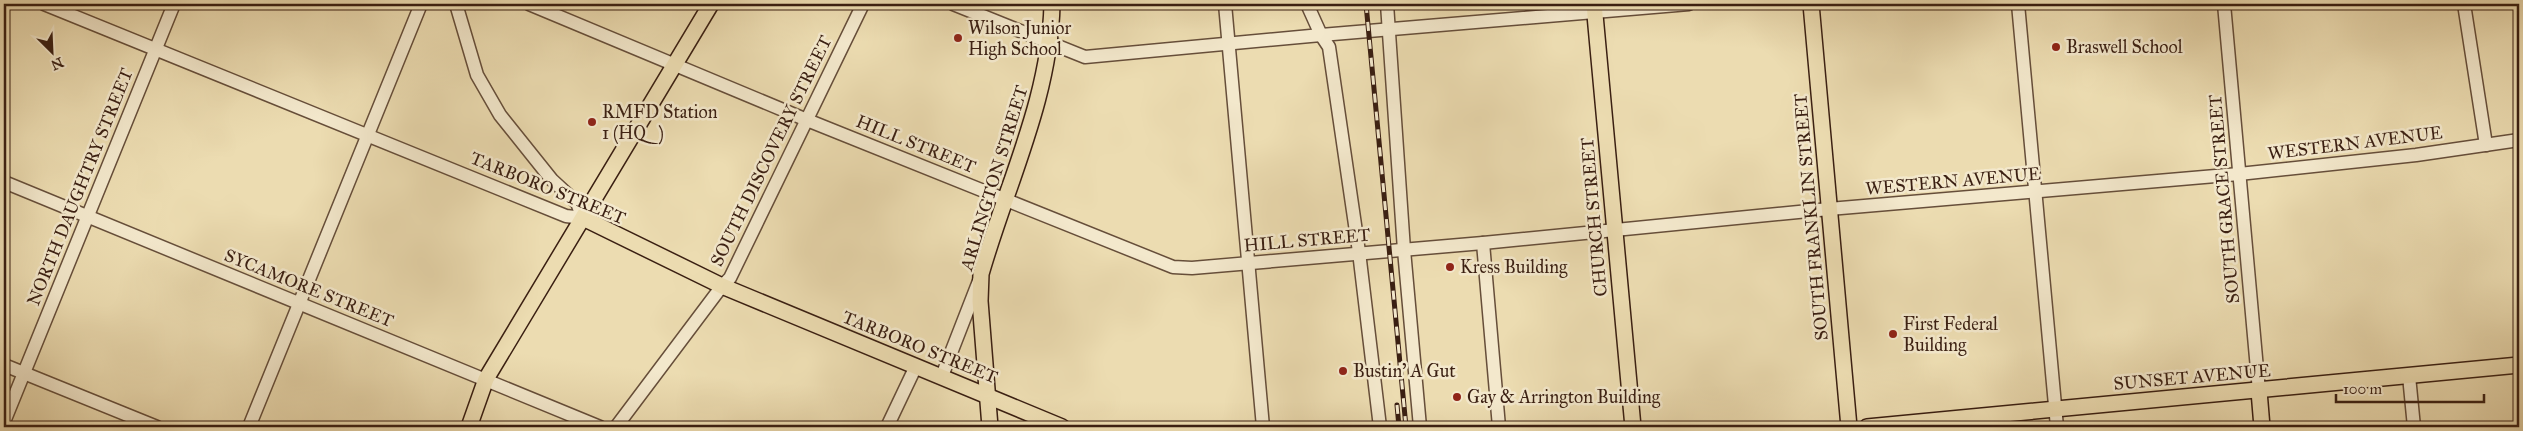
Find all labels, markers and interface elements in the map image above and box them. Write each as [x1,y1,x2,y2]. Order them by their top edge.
place label: Wilson Junior High School [968,17,1072,61]
north arrow [28,28,78,78]
street label: SOUTH DISCOVERY STREET [705,32,837,270]
marker: Wilson Junior High School [952,32,964,44]
place label: Braswell School [2066,36,2183,58]
marker: Braswell School [2050,41,2062,53]
street label: NORTH DAUGHTRY STREET [22,65,138,309]
street label: ARLINGTON STREET [955,83,1033,274]
street label: SOUTH FRANKLIN STREET [1789,92,1833,342]
street label: SOUTH GRACE STREET [2204,93,2244,305]
place label: RMFD Station 1 (HQ) [602,101,718,145]
street label: HILL STREET [853,110,979,178]
marker: RMFD Station 1 (HQ) [586,116,598,128]
street label: WESTERN AVENUE [2266,121,2444,165]
street label: CHURCH STREET [1576,137,1612,297]
street label: TARBORO STREET [467,147,629,229]
street label: WESTERN AVENUE [1864,162,2042,200]
street label: HILL STREET [1243,223,1371,257]
street label: SYCAMORE STREET [221,244,397,332]
place label: Kress Building [1460,256,1568,279]
marker: Kress Building [1444,261,1456,273]
street label: TARBORO STREET [839,306,1001,388]
place label: First Federal Building [1903,313,1998,357]
marker: First Federal Building [1887,328,1899,340]
street label: SUNSET AVENUE [2112,359,2272,395]
place label: Bustin' A Gut [1353,360,1456,382]
marker: Bustin' A Gut [1337,365,1349,377]
scale bar [2336,371,2483,403]
text: 100 m [2343,380,2383,398]
place label: Gay & Arrington Building [1467,386,1661,409]
marker: Gay & Arrington Building [1451,391,1463,403]

